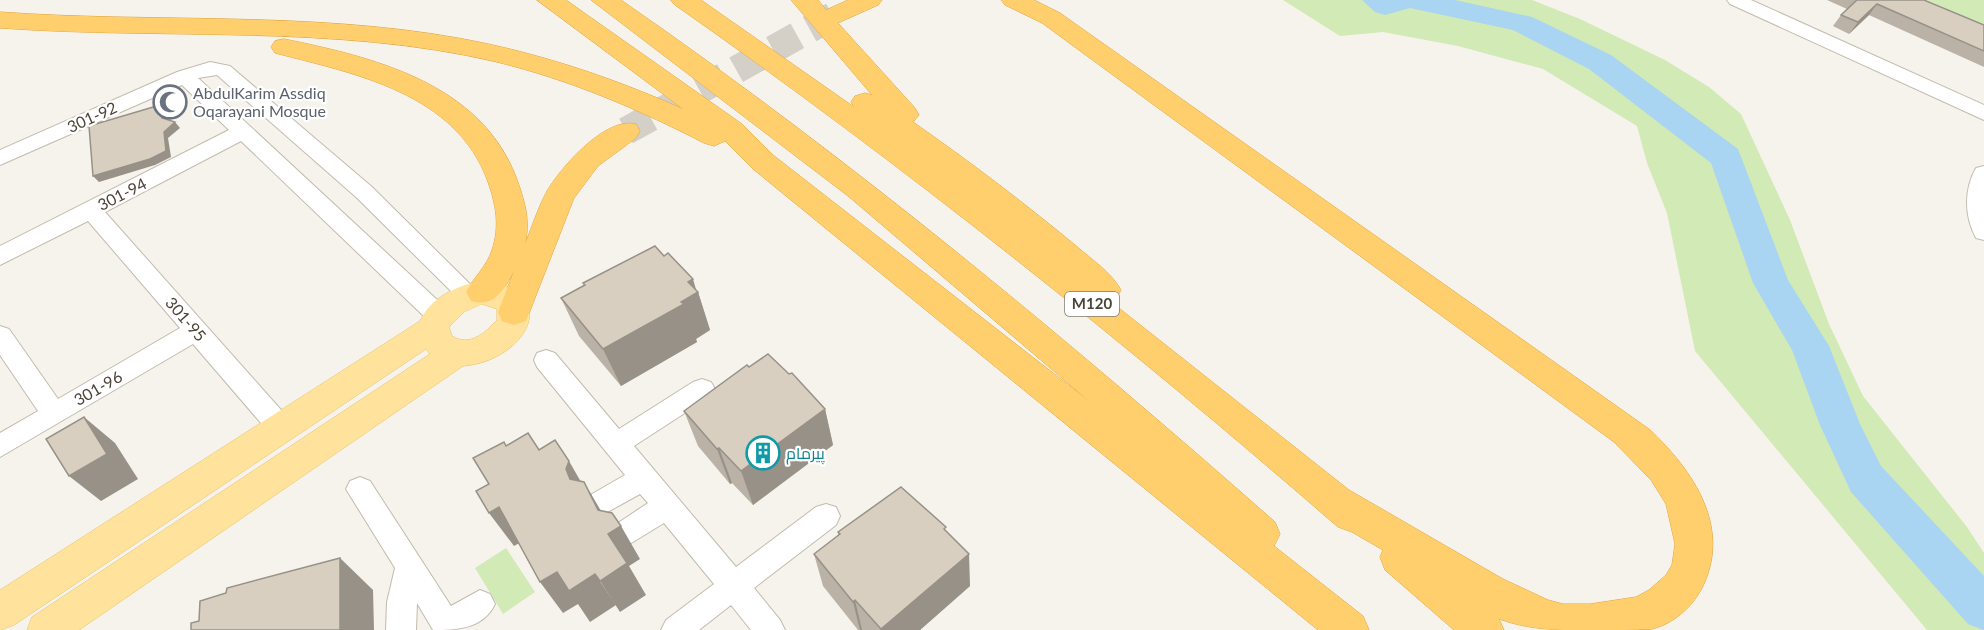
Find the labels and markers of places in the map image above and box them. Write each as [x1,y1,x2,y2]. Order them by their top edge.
place label: AbdulKarim Assdiq Oqarayani Mosque [193,83,326,120]
mosque icon: AbdulKarim Assdiq Oqarayani Mosque [152,84,188,120]
building icon: پیرمام [745,435,781,471]
place label: پیرمام [786,443,826,465]

